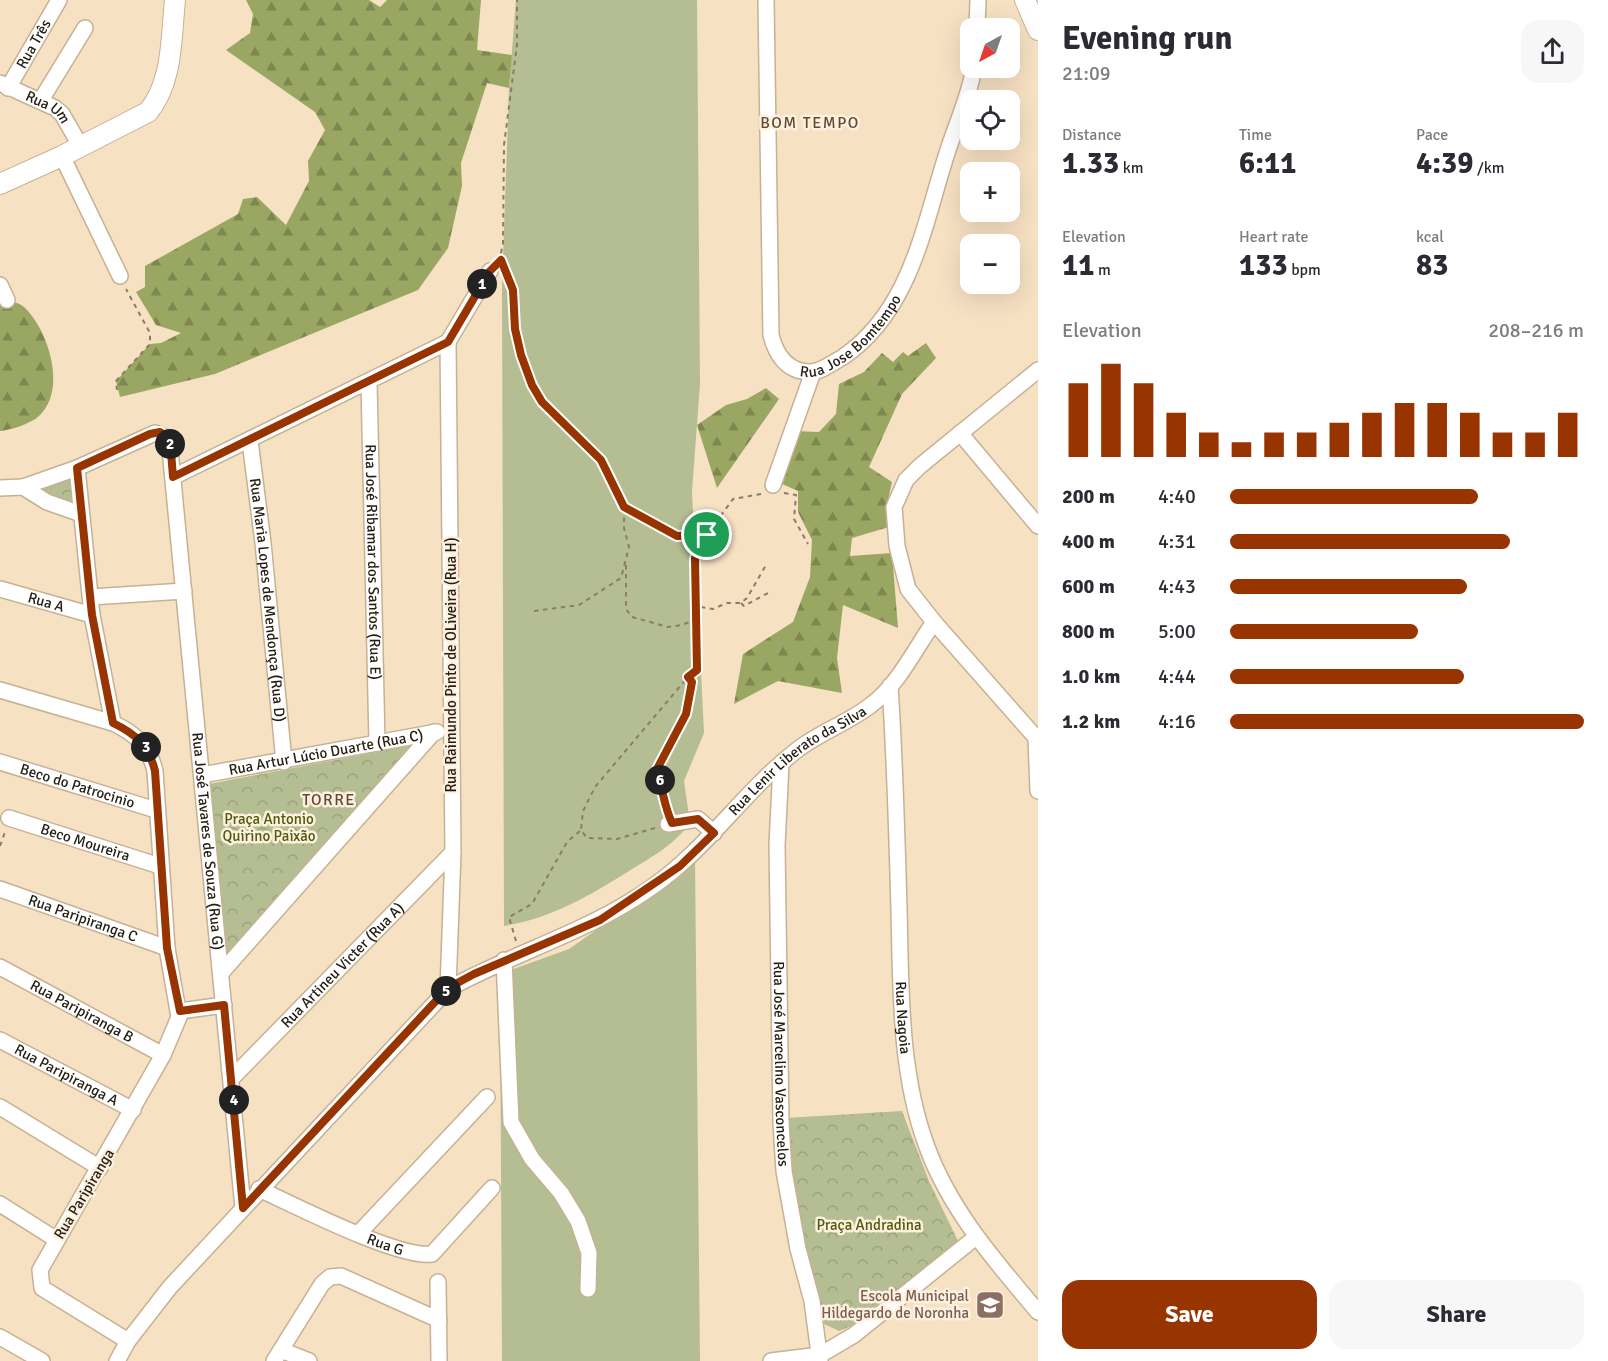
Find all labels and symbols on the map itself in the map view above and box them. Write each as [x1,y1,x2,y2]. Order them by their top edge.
street label: Rua Três [12,16,55,72]
north arrow [960,18,1020,78]
street label: Rua Um [23,87,74,127]
district label: BOM TEMPO [760,113,860,133]
pin: 1 [467,269,497,299]
street label: Rua Jose Bomtempo [799,291,905,381]
pin: 2 [155,429,185,459]
street label: Rua José Ribamar dos Santos (Rua E) [361,444,385,680]
street label: Rua Maria Lopes de Mendonça (Rua D) [246,477,289,723]
pin [681,509,732,560]
street label: Rua Raimundo Pinto de OLiveira (Rua H) [442,537,460,793]
street label: Rua A [26,588,66,616]
street label: Rua Lenir Liberato da Silva [725,702,870,819]
street label: Rua Artur Lúcio Duarte (Rua C) [227,726,425,779]
street label: Rua José Tavares de Souza (Rua G) [188,731,227,951]
pin: 3 [131,732,161,762]
street label: Beco do Patrocinio [18,760,137,812]
pin: 6 [645,765,675,795]
district label: TORRE [302,790,356,810]
park label: Praça Antonio Quirino Paixão [222,810,316,845]
street label: Beco Moureira [38,820,132,865]
street label: Rua Paripiranga C [26,891,140,946]
street label: Rua Artineu Victer (Rua A) [277,899,408,1031]
street label: Rua José Marcelino Vasconcelos [770,961,793,1167]
street label: Rua Paripiranga B [27,976,137,1046]
pin: 5 [431,976,461,1006]
street label: Rua Nagoia [892,981,915,1055]
street label: Rua Paripiranga A [11,1040,121,1110]
pin: 4 [219,1085,249,1115]
street label: Rua Paripiranga [50,1146,118,1242]
park label: Praça Andradina [816,1216,922,1234]
street label: Rua G [364,1230,406,1259]
place label: Escola Municipal Hildegardo de Noronha [821,1287,969,1322]
school or university icon: Escola Municipal Hildegardo de Noronha [974,1289,1006,1321]

